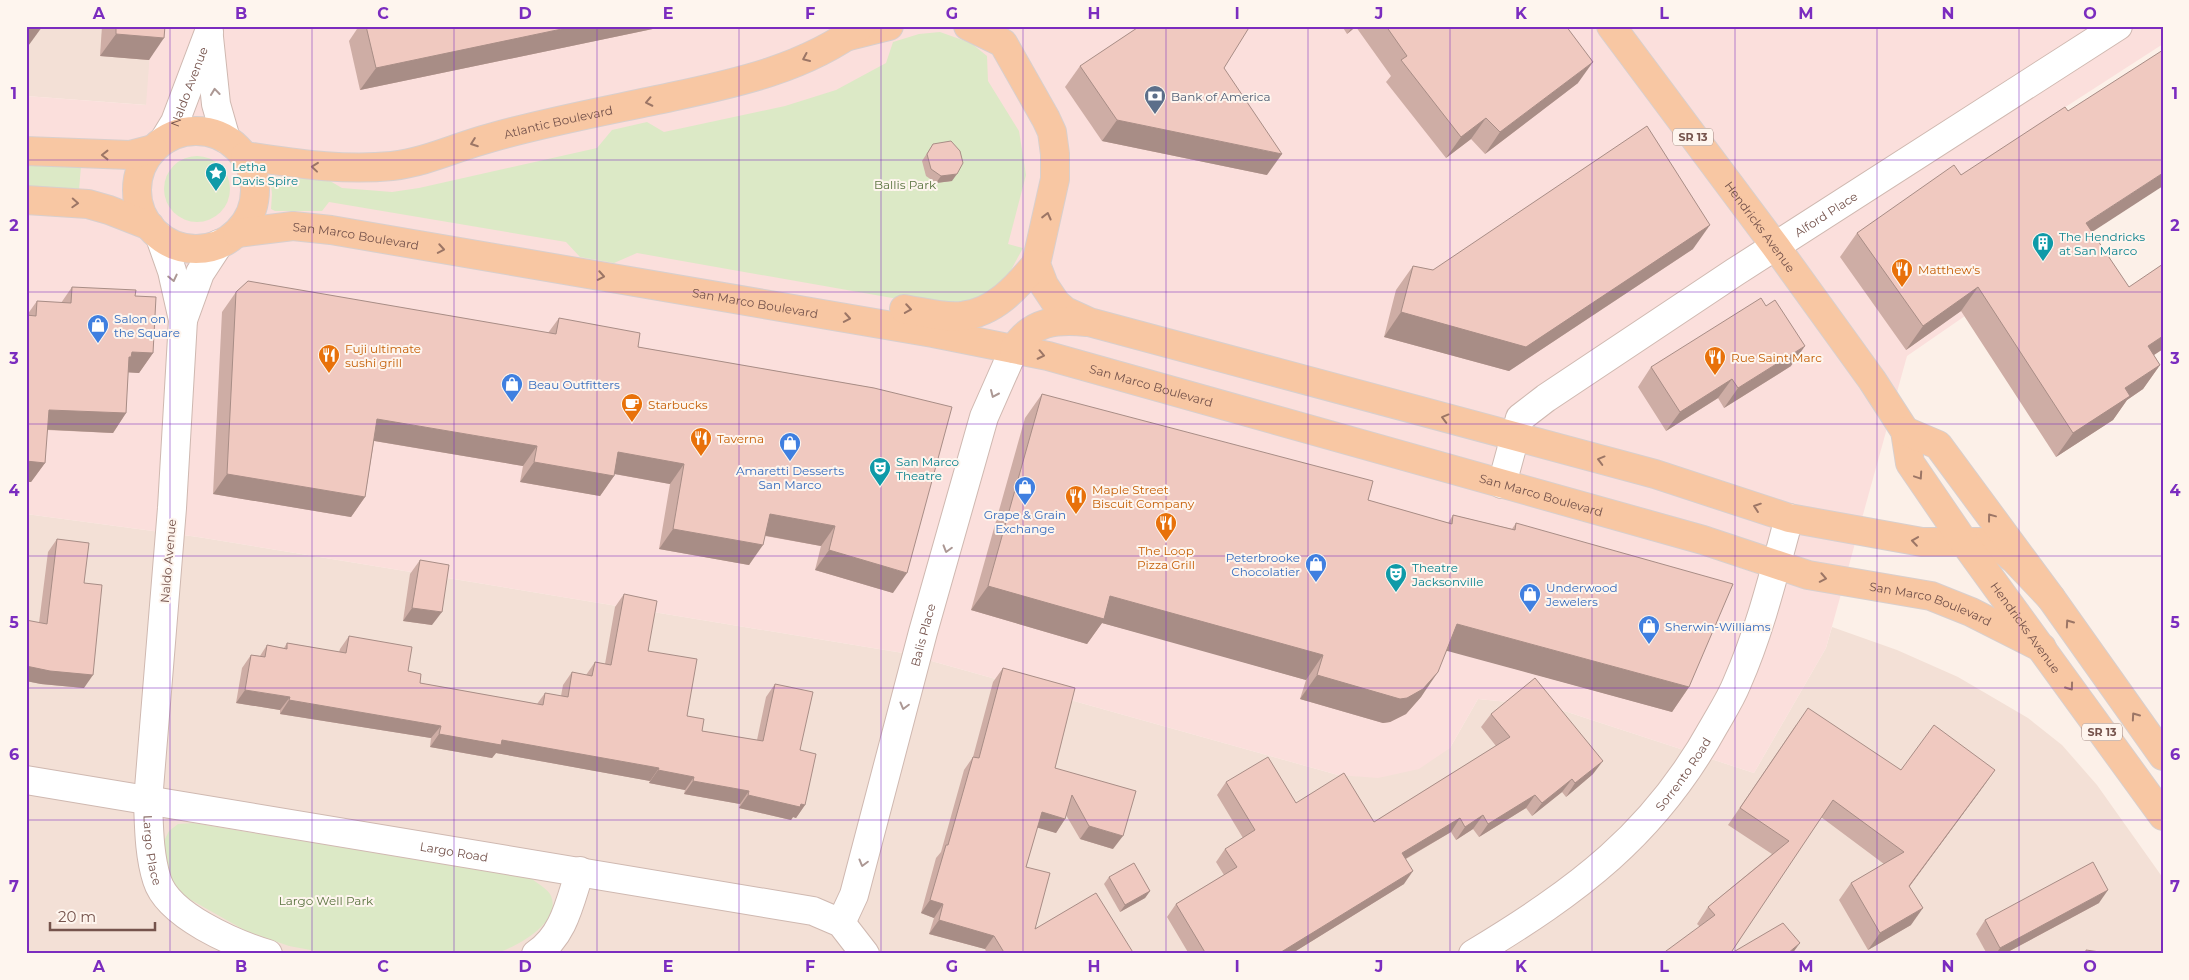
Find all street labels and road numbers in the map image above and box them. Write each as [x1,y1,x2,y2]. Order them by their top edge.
street label: Naldo Avenue [166,44,210,129]
street label: Atlantic Boulevard [502,102,614,141]
road number: SR 13 [1673,128,1713,146]
street label: Hendricks Avenue [1722,178,1799,275]
street label: Alford Place [1791,188,1860,240]
street label: San Marco Boulevard [292,219,420,252]
street label: San Marco Boulevard [691,284,819,321]
street label: San Marco Boulevard [1088,361,1215,409]
street label: San Marco Boulevard [1478,470,1605,519]
street label: Naldo Avenue [157,518,179,604]
street label: San Marco Boulevard [1868,578,1994,629]
street label: Hendricks Avenue [1988,579,2064,676]
street label: Balis Place [907,602,938,668]
road number: SR 13 [2082,724,2122,740]
street label: Sorrento Road [1652,734,1714,814]
street label: Largo Place [141,815,166,887]
street label: Largo Road [419,838,489,864]

